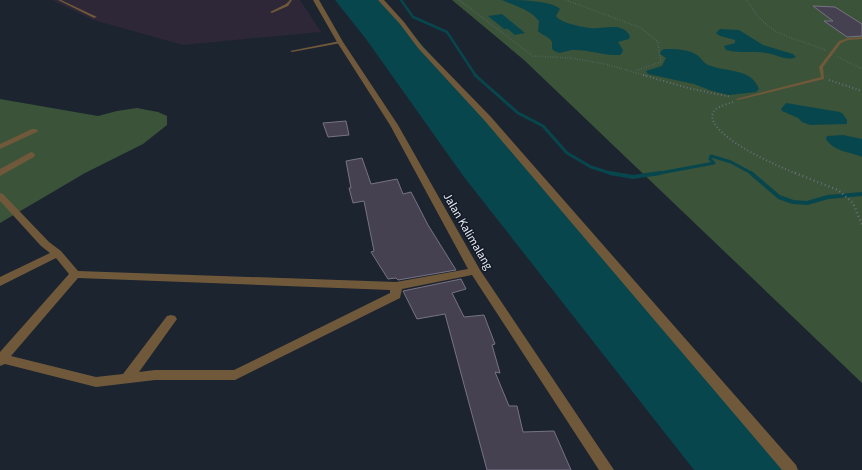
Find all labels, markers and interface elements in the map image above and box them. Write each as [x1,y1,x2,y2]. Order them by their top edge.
street label: Jalan Kalimalang [439,190,497,273]

